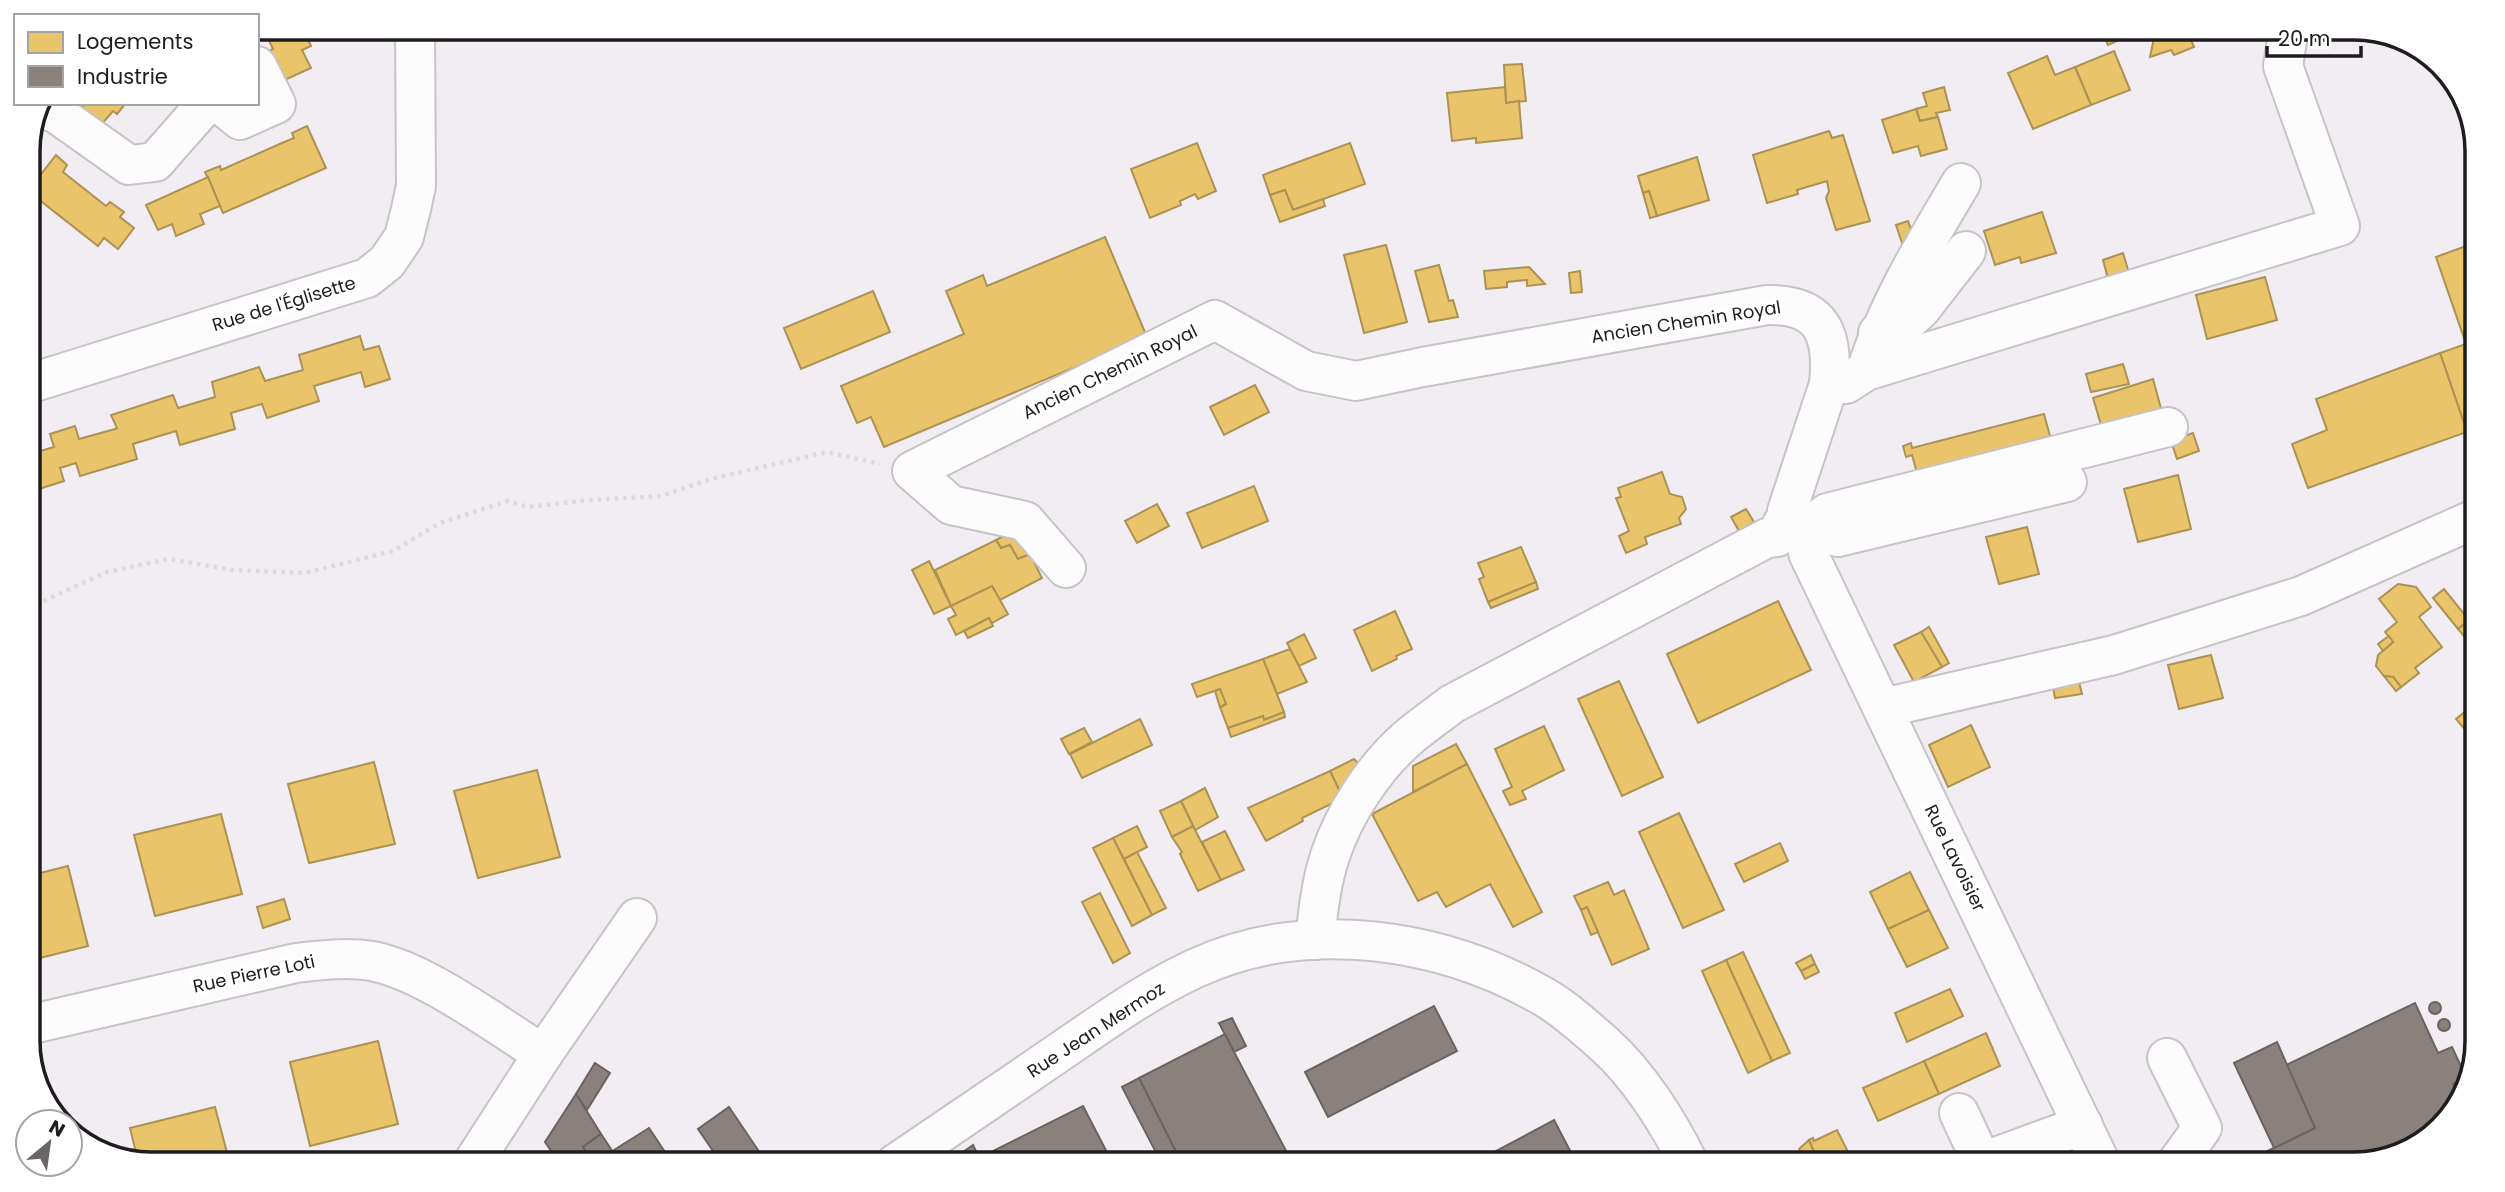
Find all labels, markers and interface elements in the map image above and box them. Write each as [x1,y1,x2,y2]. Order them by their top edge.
legend [14,14,259,105]
scale bar [2267,14,2362,58]
text: 20 m [2278,24,2331,53]
text: Logements [77,27,193,56]
text: Industrie [77,62,168,91]
street label: Rue de l'Églisette [209,270,359,337]
street label: Ancien Chemin Royal [1589,294,1782,349]
street label: Ancien Chemin Royal [1018,318,1201,425]
street label: Rue Lavoisier [1919,800,1992,916]
street label: Rue Pierre Loti [191,948,317,999]
street label: Rue Jean Mermoz [1022,976,1169,1083]
north arrow [14,1108,84,1178]
text: N [44,1113,70,1144]

